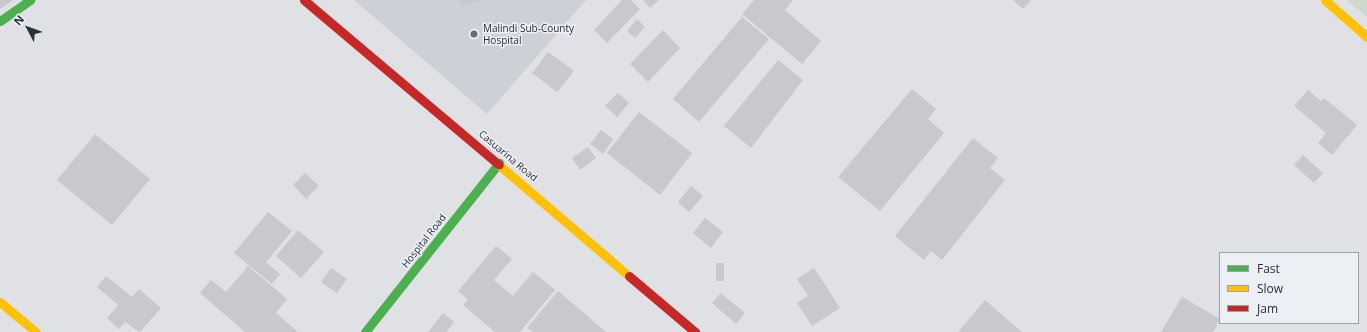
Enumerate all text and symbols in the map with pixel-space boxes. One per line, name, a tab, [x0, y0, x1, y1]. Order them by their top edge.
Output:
north arrow	[8, 8, 48, 48]
text: N	[10, 12, 27, 28]
place label: Malindi Sub-County Hospital	[483, 22, 574, 46]
marker: Malindi Sub-County Hospital	[468, 28, 480, 40]
street label: Casuarina Road	[476, 128, 540, 184]
street label: Hospital Road	[399, 212, 449, 270]
legend	[1219, 252, 1359, 324]
text: Fast	[1257, 260, 1280, 277]
text: Slow	[1257, 280, 1283, 297]
text: Jam	[1257, 300, 1278, 317]

